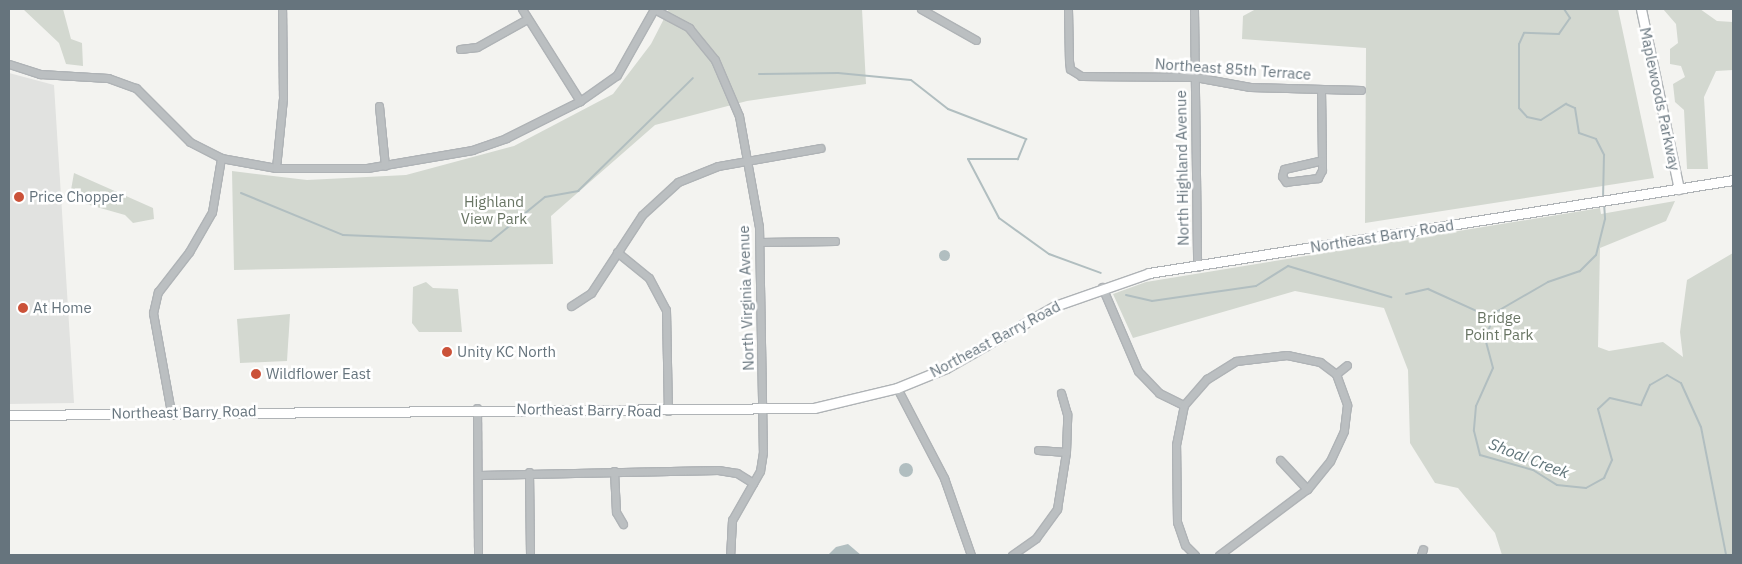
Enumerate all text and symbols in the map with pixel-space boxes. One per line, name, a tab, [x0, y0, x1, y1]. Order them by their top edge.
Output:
street label: Maplewoods Parkway	[1636, 26, 1684, 172]
street label: Northeast 85th Terrace	[1154, 55, 1312, 83]
street label: North Highland Avenue	[1172, 90, 1192, 246]
place label: Price Chopper	[29, 188, 124, 206]
marker: Price Chopper	[13, 191, 25, 203]
park label: Highland View Park	[461, 192, 527, 227]
street label: Northeast Barry Road	[1309, 216, 1455, 256]
street label: North Virginia Avenue	[734, 225, 758, 371]
street label: Northeast Barry Road	[927, 297, 1063, 381]
place label: At Home	[33, 299, 92, 317]
marker: At Home	[17, 302, 29, 314]
park label: Bridge Point Park	[1465, 308, 1533, 343]
place label: Unity KC North	[457, 343, 556, 361]
marker: Unity KC North	[441, 346, 453, 358]
place label: Wildflower East	[266, 365, 371, 383]
marker: Wildflower East	[250, 368, 262, 380]
street label: Northeast Barry Road	[516, 400, 662, 420]
street label: Northeast Barry Road	[111, 402, 257, 422]
water label: Shoal Creek	[1486, 434, 1572, 482]

